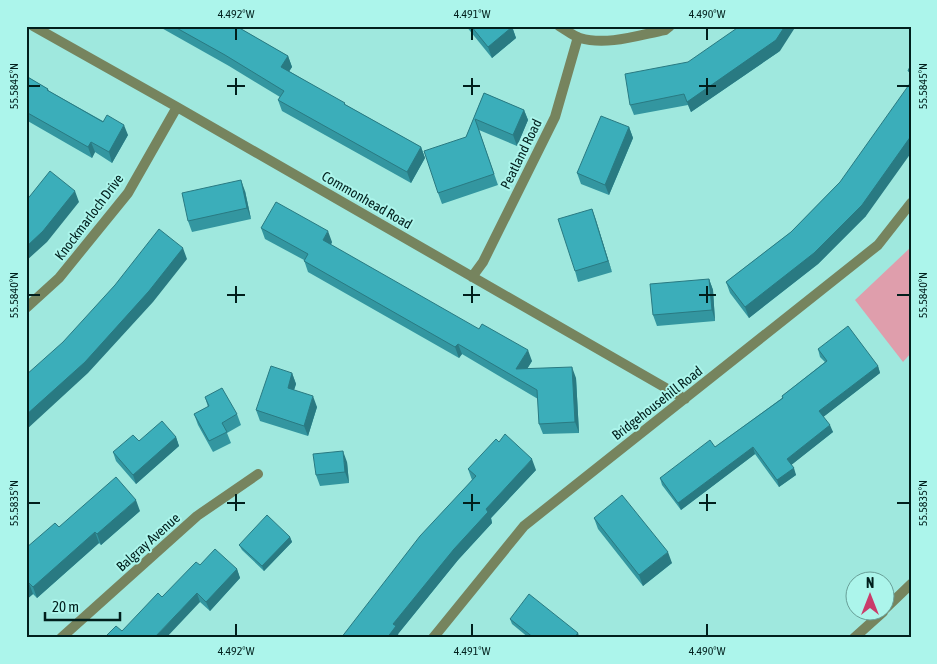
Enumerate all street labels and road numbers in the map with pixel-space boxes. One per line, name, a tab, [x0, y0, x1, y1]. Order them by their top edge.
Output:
street label: Peatland Road	[497, 116, 545, 192]
street label: Commonhead Road	[319, 168, 415, 232]
street label: Knockmarloch Drive	[51, 171, 127, 263]
street label: Bridgehousehill Road	[609, 363, 705, 443]
street label: Balgray Avenue	[113, 509, 183, 575]

